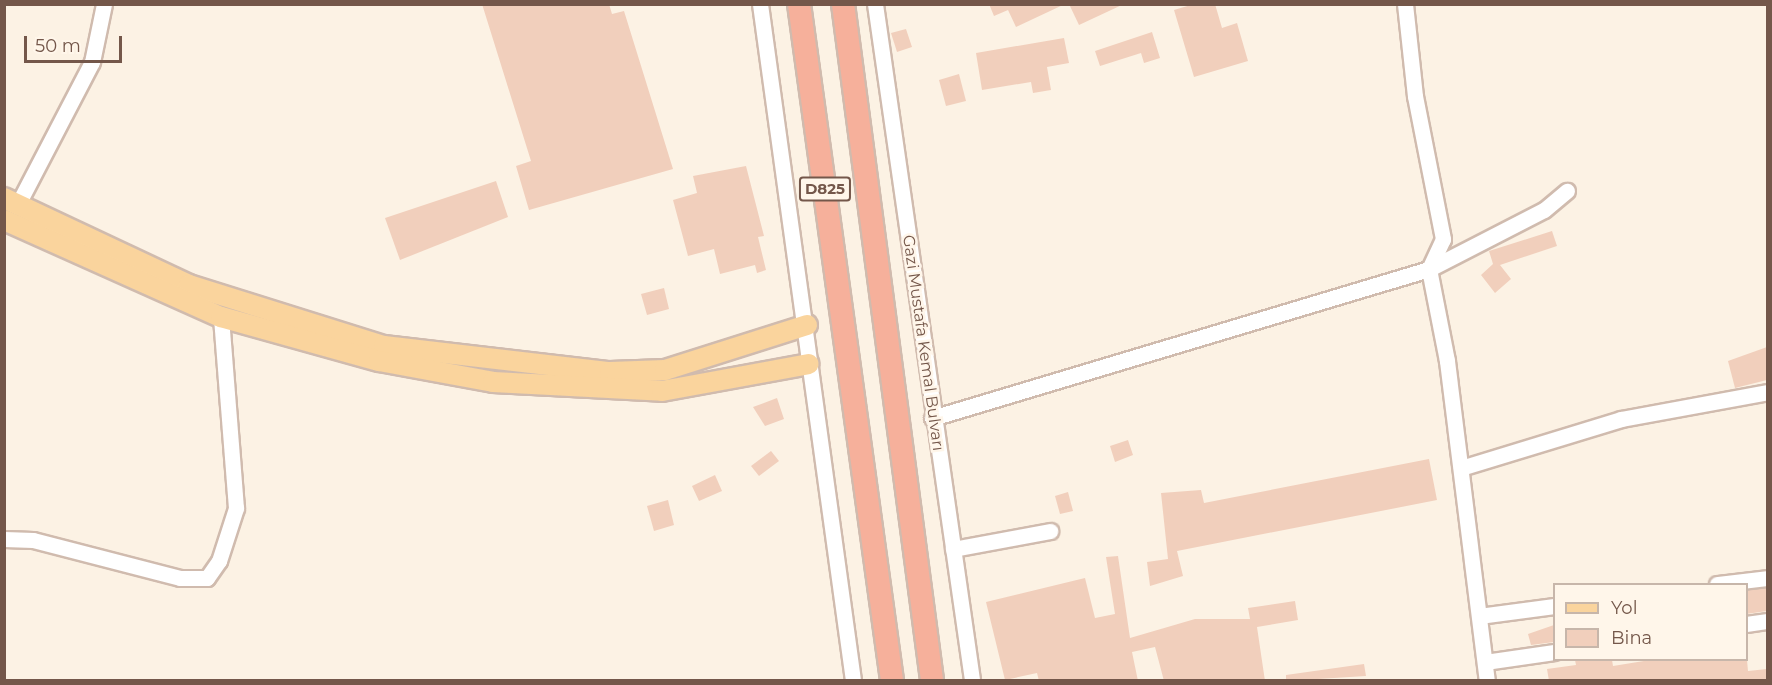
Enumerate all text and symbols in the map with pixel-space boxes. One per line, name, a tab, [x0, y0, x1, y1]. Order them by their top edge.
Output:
scale bar	[27, 24, 124, 62]
text: 50 m	[35, 35, 81, 57]
road number: D825	[798, 177, 852, 201]
street label: Gazi Mustafa Kemal Bulvarı	[898, 234, 948, 452]
legend	[1553, 583, 1748, 661]
text: Yol	[1611, 597, 1637, 619]
text: Bina	[1611, 627, 1652, 649]

